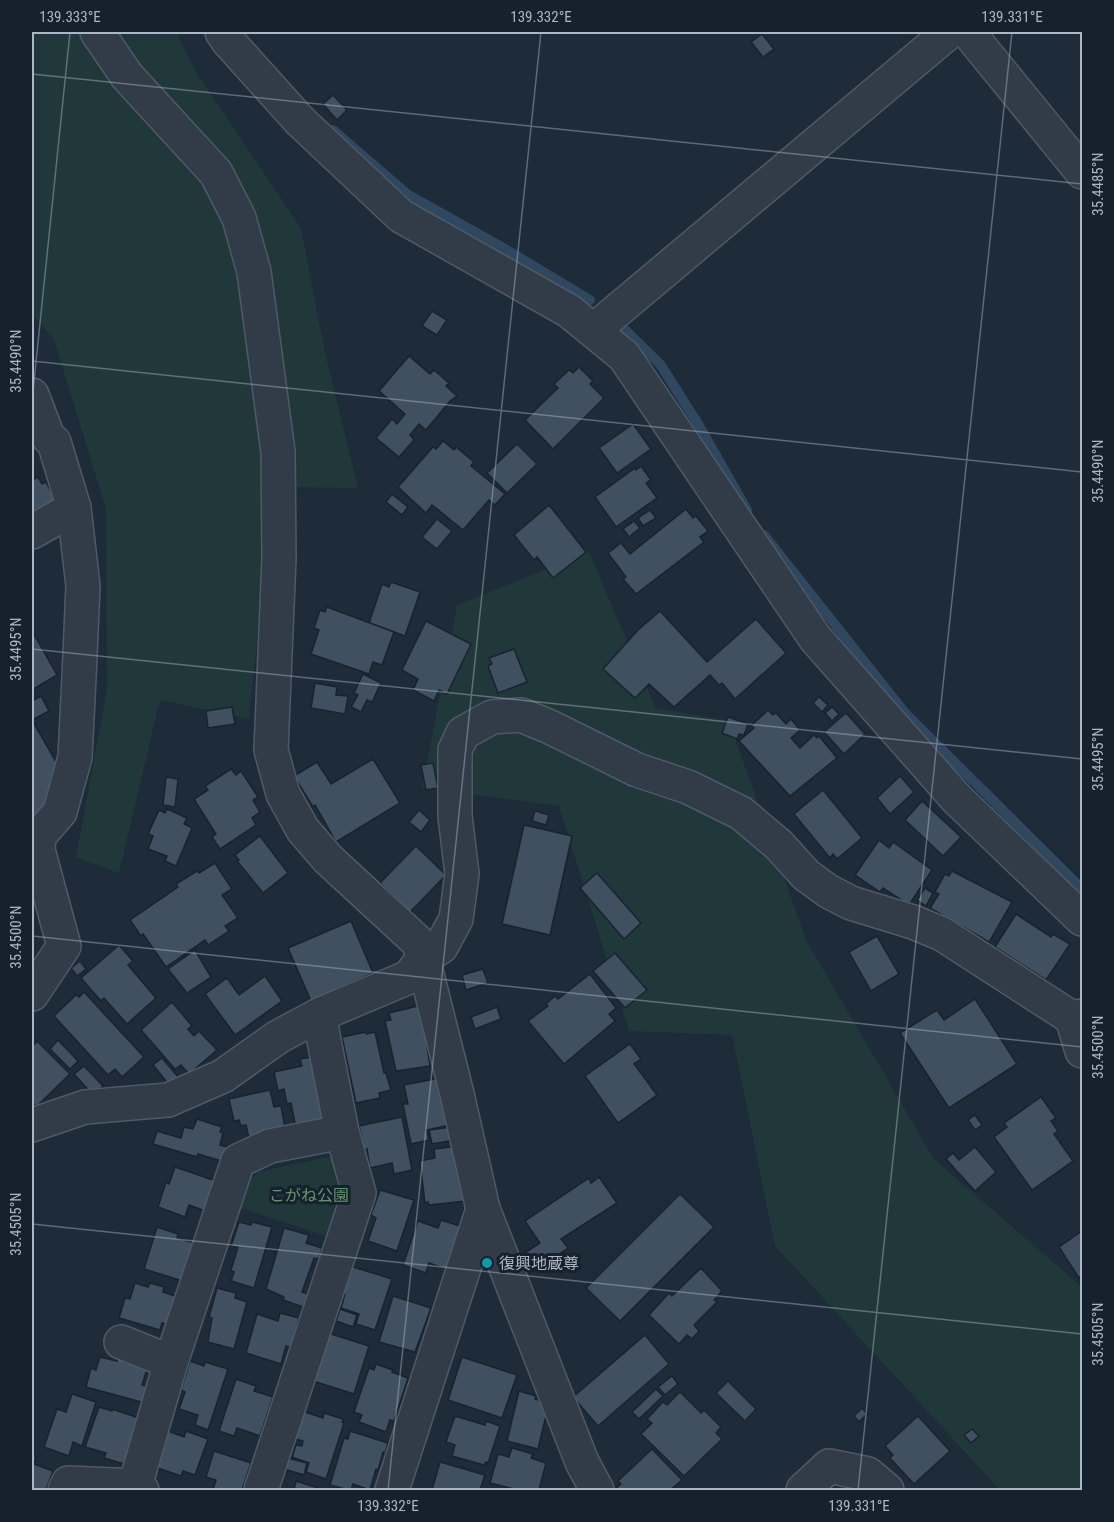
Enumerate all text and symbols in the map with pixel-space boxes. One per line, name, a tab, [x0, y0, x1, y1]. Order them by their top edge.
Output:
text: 139.333°E	[39, 8, 101, 26]
text: 139.332°E	[510, 8, 572, 26]
text: 139.331°E	[981, 8, 1043, 26]
text: 35.4485°N	[1089, 152, 1107, 216]
text: 35.4490°N	[7, 329, 25, 393]
text: 35.4490°N	[1089, 439, 1107, 503]
text: 35.4495°N	[7, 617, 25, 681]
text: 35.4495°N	[1089, 727, 1107, 791]
text: 35.4500°N	[7, 905, 25, 969]
text: 35.4500°N	[1089, 1015, 1107, 1079]
park label: こがね公園	[269, 1186, 349, 1205]
text: 35.4505°N	[7, 1192, 25, 1256]
place label: 復興地蔵尊	[499, 1254, 579, 1273]
marker: 復興地蔵尊	[480, 1256, 494, 1270]
text: 35.4505°N	[1089, 1302, 1107, 1366]
text: 139.332°E	[357, 1497, 419, 1515]
text: 139.331°E	[828, 1497, 890, 1515]

